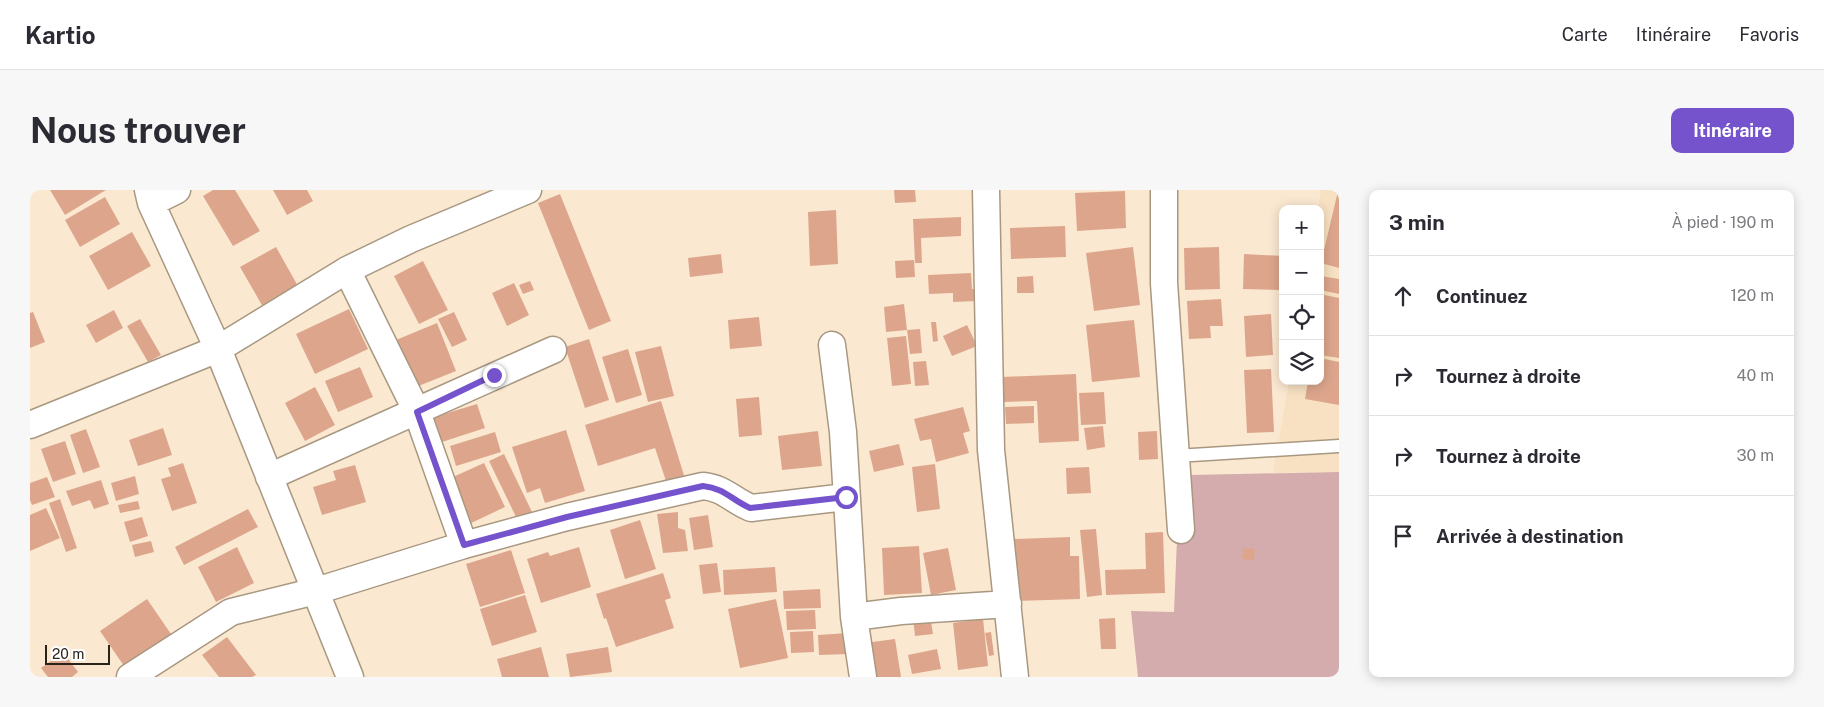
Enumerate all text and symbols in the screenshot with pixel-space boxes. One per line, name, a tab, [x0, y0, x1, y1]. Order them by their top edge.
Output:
text: Kartio	[25, 21, 96, 49]
text: Carte	[1562, 24, 1608, 45]
text: Itinéraire	[1636, 24, 1711, 45]
text: Favoris	[1739, 24, 1799, 45]
button: Itinéraire	[1671, 108, 1794, 153]
text: Nous trouver	[30, 110, 246, 151]
map controls	[1279, 205, 1324, 385]
button: +	[1279, 205, 1324, 250]
text: 3 min	[1389, 210, 1445, 235]
text: À pied · 190 m	[1671, 213, 1774, 232]
button: −	[1279, 250, 1324, 295]
icon: ahead	[1389, 282, 1417, 310]
text: Continuez	[1436, 285, 1527, 307]
text: 120 m	[1730, 286, 1774, 305]
button: locate	[1279, 295, 1324, 340]
button: layers	[1279, 340, 1324, 385]
icon: right	[1389, 362, 1417, 390]
route end	[483, 364, 506, 387]
text: Tournez à droite	[1436, 365, 1581, 387]
text: 40 m	[1736, 366, 1774, 385]
icon: right	[1389, 442, 1417, 470]
text: Tournez à droite	[1436, 445, 1581, 467]
text: 30 m	[1737, 446, 1774, 465]
route start	[835, 486, 858, 509]
icon: arrive	[1389, 522, 1417, 550]
text: Arrivée à destination	[1436, 525, 1624, 547]
scale bar	[45, 642, 110, 665]
text: 20 m	[52, 646, 84, 662]

